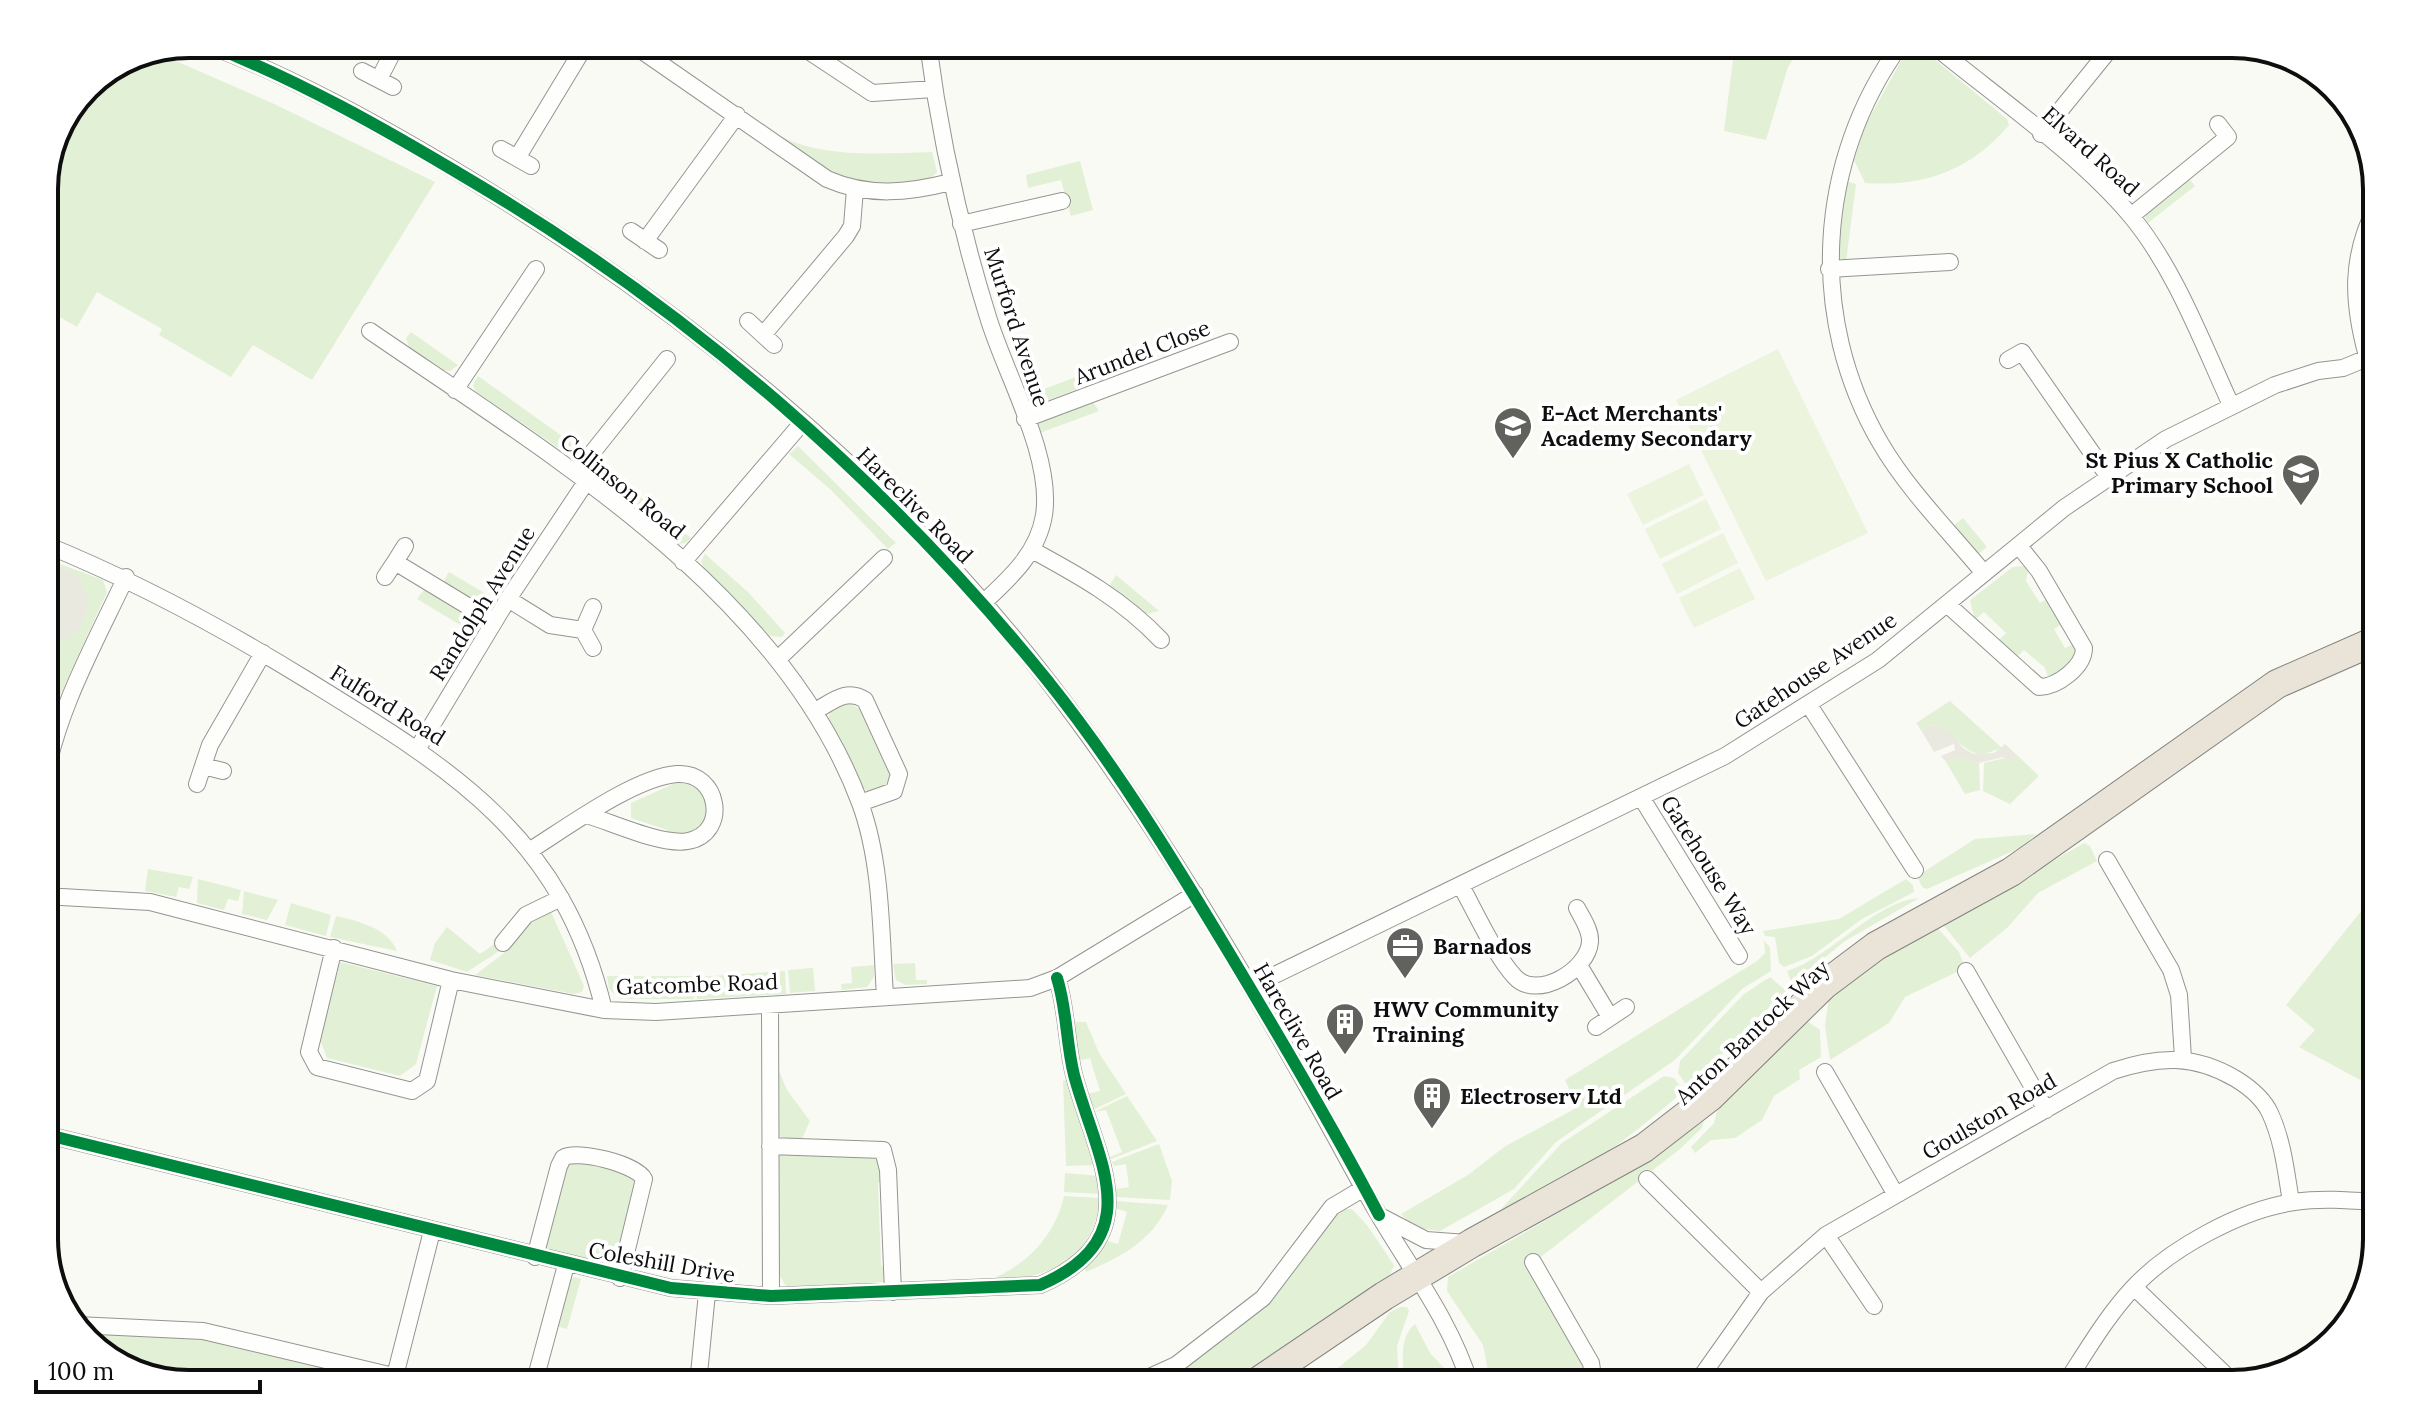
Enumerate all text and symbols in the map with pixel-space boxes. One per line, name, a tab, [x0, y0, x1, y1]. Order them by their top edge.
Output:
street label: Elvard Road	[2037, 100, 2145, 202]
street label: Murford Avenue	[978, 244, 1056, 410]
street label: Arundel Close	[1069, 313, 1214, 391]
place label: E-Act Merchants' Academy Secondary	[1541, 399, 1752, 452]
school or university icon: E-Act Merchants' Academy Secondary	[1492, 405, 1534, 460]
street label: Collinson Road	[555, 427, 691, 545]
street label: Hareclive Road	[851, 441, 979, 569]
place label: St Pius X Catholic Primary School	[2086, 446, 2274, 499]
school or university icon: St Pius X Catholic Primary School	[2280, 452, 2322, 507]
street label: Randolph Avenue	[423, 520, 541, 686]
street label: Gatehouse Avenue	[1728, 605, 1902, 735]
street label: Fulford Road	[325, 659, 451, 751]
street label: Gatehouse Way	[1655, 790, 1763, 940]
office icon: Barnados	[1384, 925, 1426, 980]
place label: Barnados	[1433, 932, 1531, 960]
street label: Anton Bantock Way	[1669, 953, 1835, 1111]
street label: Hareclive Road	[1248, 958, 1348, 1104]
street label: Gatcombe Road	[615, 967, 779, 1001]
place label: HWV Community Training	[1373, 995, 1559, 1048]
building icon: HWV Community Training	[1324, 1001, 1366, 1056]
street label: Goulston Road	[1917, 1066, 2061, 1166]
building icon: Electroserv Ltd	[1411, 1075, 1453, 1130]
place label: Electroserv Ltd	[1460, 1082, 1622, 1110]
street label: Coleshill Drive	[586, 1235, 738, 1289]
scale bar	[36, 1344, 260, 1394]
text: 100 m	[48, 1356, 114, 1387]

